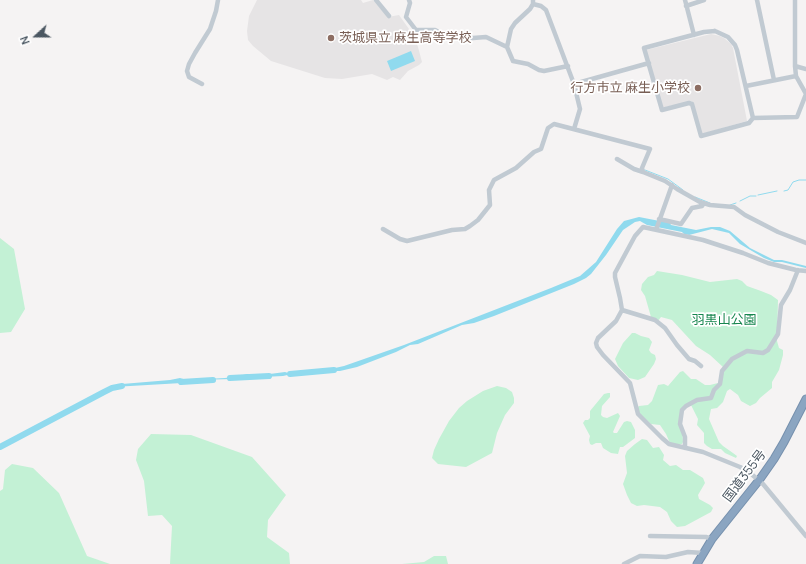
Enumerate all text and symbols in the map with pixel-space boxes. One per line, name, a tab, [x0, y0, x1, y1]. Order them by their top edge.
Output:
north arrow	[16, 16, 56, 56]
place label: 茨城県立 麻生高等学校	[339, 30, 472, 46]
marker: 茨城県立 麻生高等学校	[326, 33, 336, 43]
text: N	[16, 34, 33, 47]
place label: 行方市立 麻生小学校	[570, 80, 690, 96]
marker: 行方市立 麻生小学校	[693, 83, 703, 93]
park label: 羽黒山公園	[692, 312, 756, 328]
street label: 国道355号	[720, 447, 770, 505]

